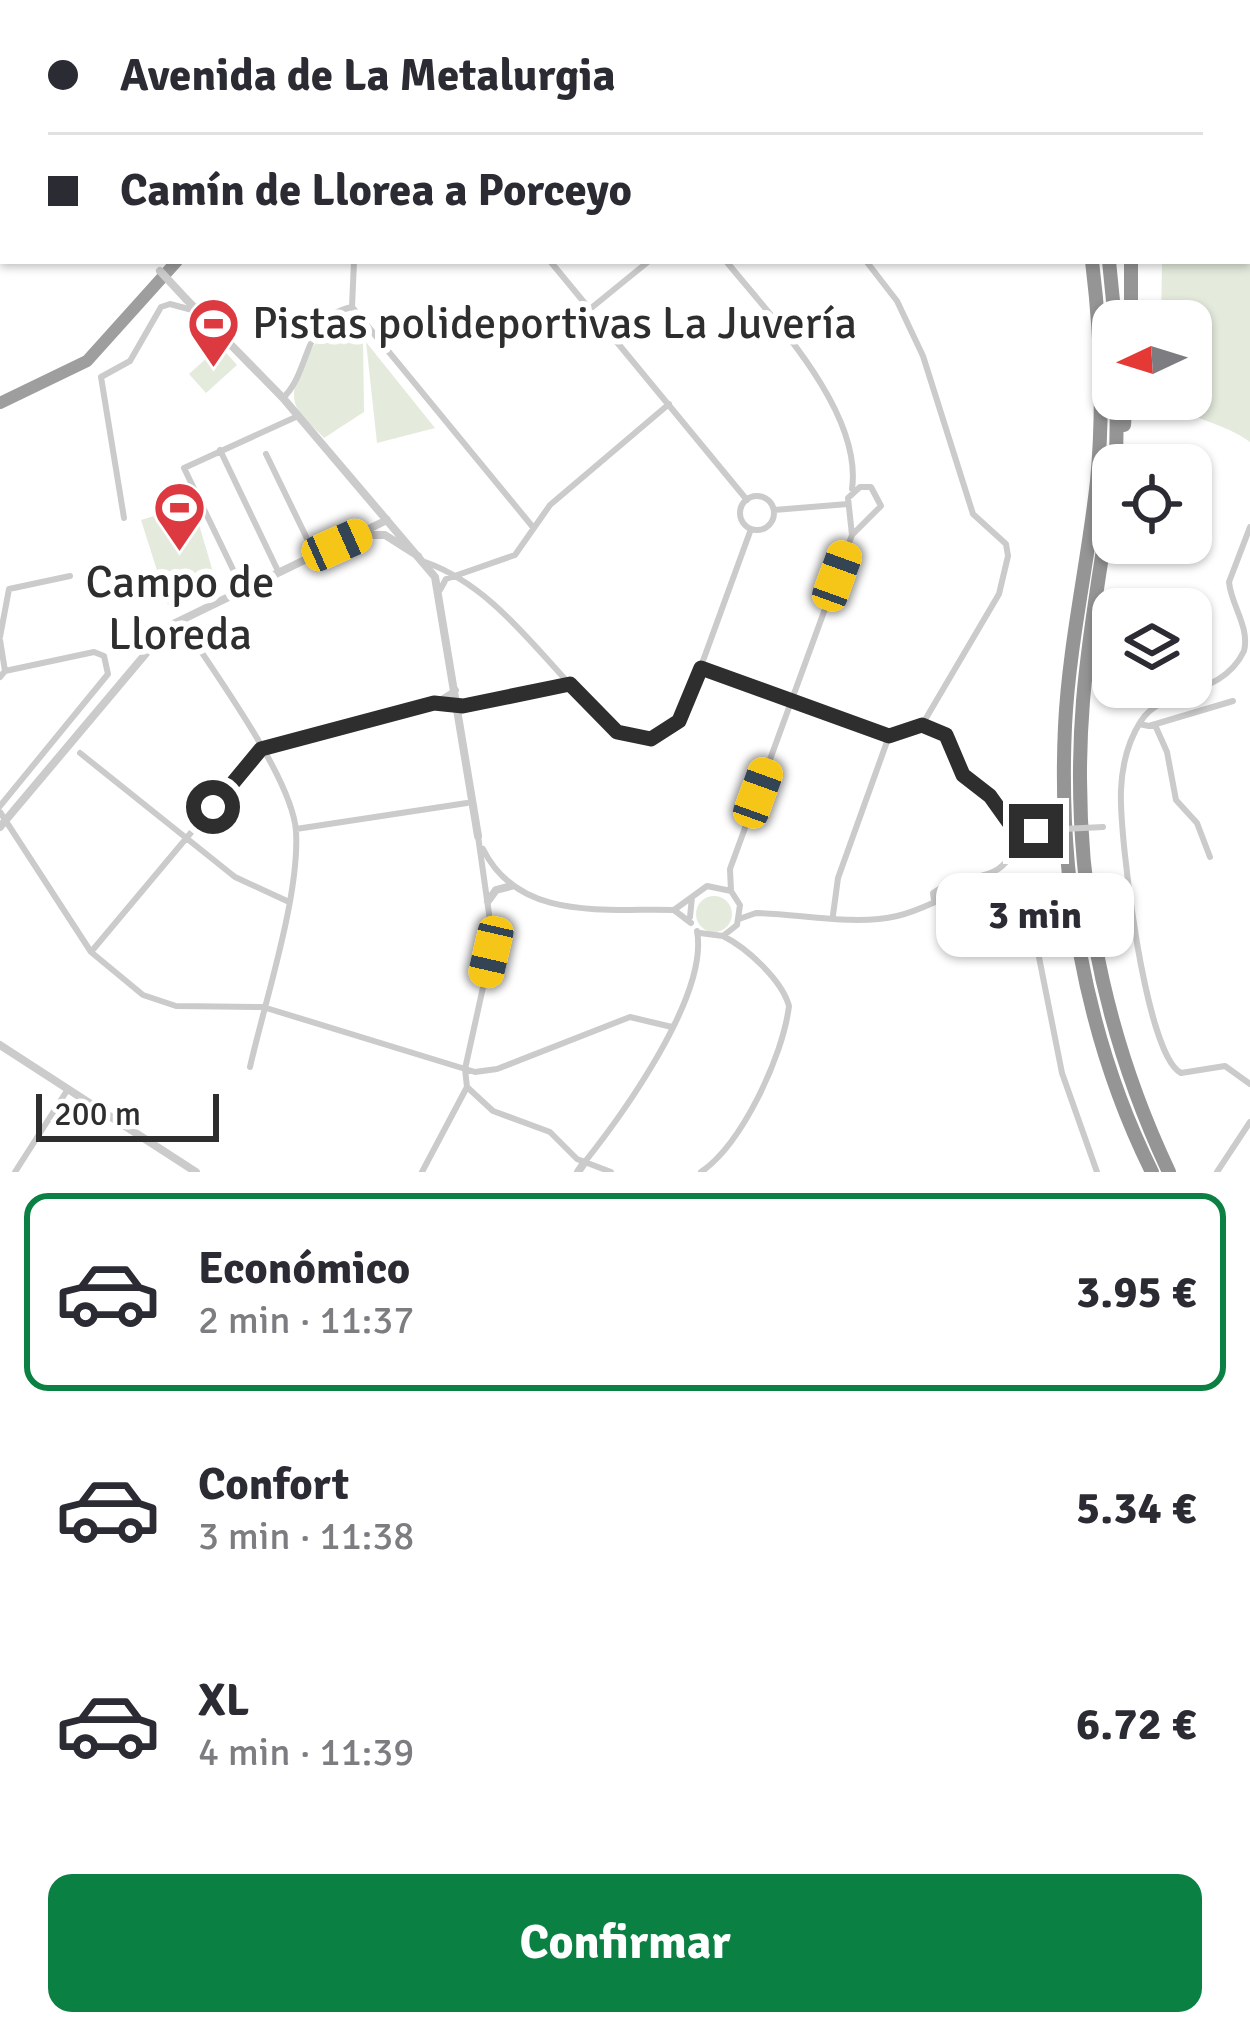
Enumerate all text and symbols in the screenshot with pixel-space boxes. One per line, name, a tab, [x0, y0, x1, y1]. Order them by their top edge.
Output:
text: Avenida de La Metalurgia	[120, 48, 616, 103]
text: Camín de Llorea a Porceyo	[120, 163, 632, 218]
sports icon: Pistas polideportivas La Juvería	[185, 295, 241, 369]
place label: Pistas polideportivas La Juvería	[252, 296, 857, 351]
north arrow	[1092, 300, 1212, 420]
map controls	[1092, 300, 1212, 708]
button: locate	[1092, 444, 1212, 564]
sports icon: Campo de Lloreda	[152, 480, 208, 554]
car	[297, 514, 377, 576]
car	[808, 536, 866, 616]
place label: Campo de Lloreda	[85, 555, 275, 662]
button: layers	[1092, 588, 1212, 708]
car	[729, 753, 787, 833]
route start	[186, 780, 240, 834]
route end	[1009, 804, 1063, 858]
callout: 3 min	[937, 873, 1135, 957]
text: 3 min	[988, 891, 1082, 939]
car	[465, 913, 517, 991]
scale bar	[36, 1088, 219, 1141]
text: 200 m	[54, 1094, 141, 1135]
icon: car	[54, 1238, 162, 1346]
text: Económico	[198, 1241, 410, 1296]
text: 3.95 €	[1076, 1265, 1196, 1320]
text: 2 min · 11:37	[198, 1296, 414, 1344]
icon: car	[54, 1454, 162, 1562]
text: Confort	[198, 1457, 349, 1512]
text: 5.34 €	[1076, 1481, 1196, 1536]
text: 3 min · 11:38	[198, 1512, 414, 1560]
icon: car	[54, 1670, 162, 1778]
text: XL	[198, 1673, 249, 1728]
text: 6.72 €	[1076, 1697, 1196, 1752]
text: 4 min · 11:39	[198, 1728, 414, 1776]
button: Confirmar	[48, 1874, 1202, 2012]

